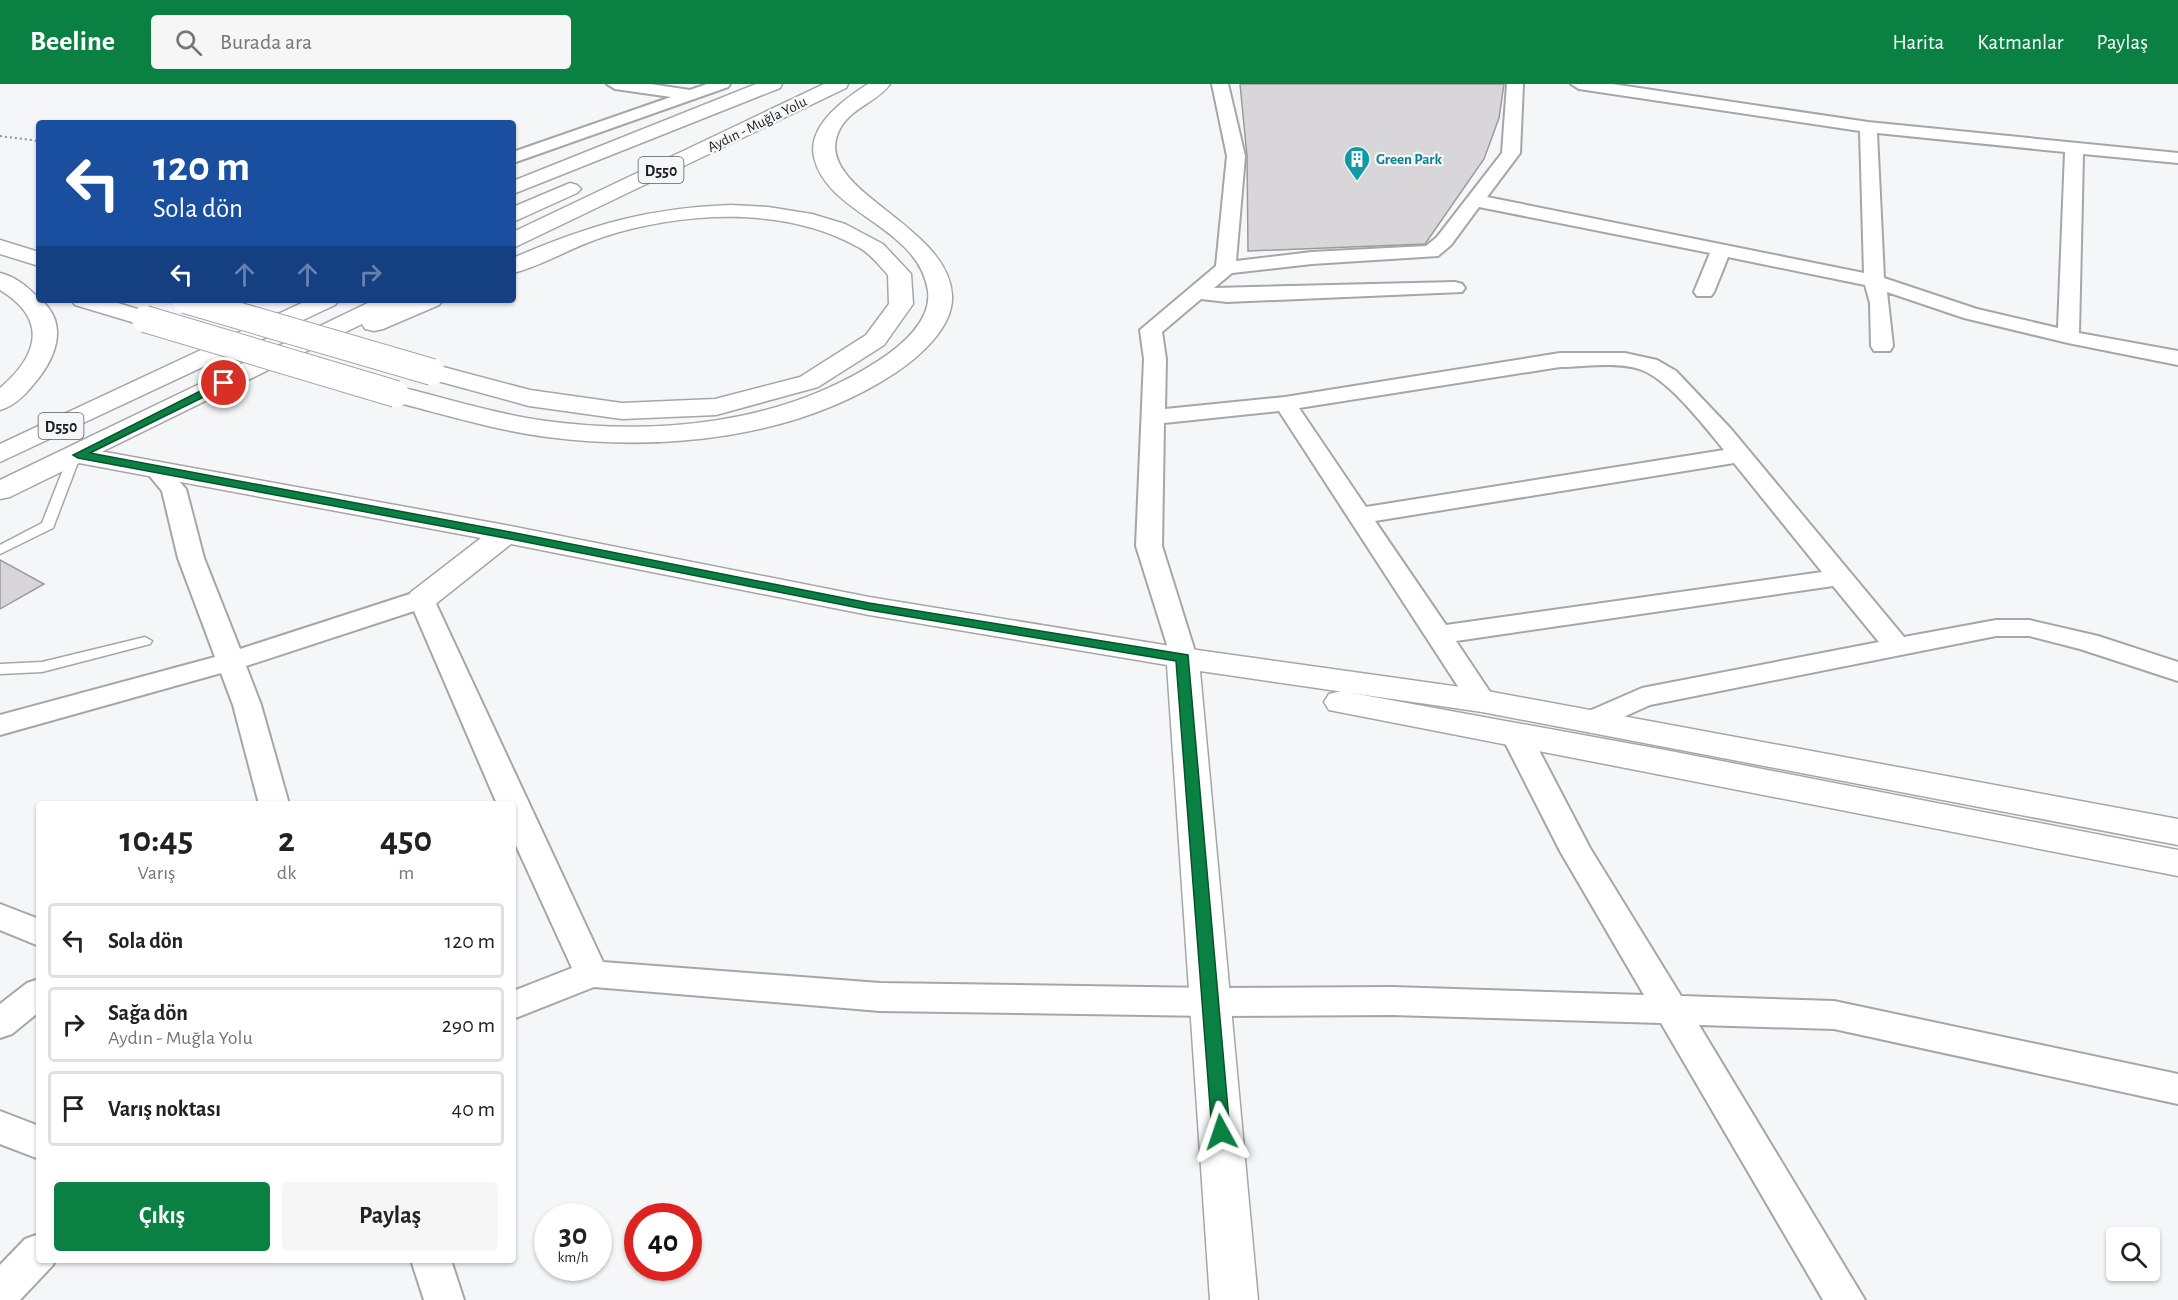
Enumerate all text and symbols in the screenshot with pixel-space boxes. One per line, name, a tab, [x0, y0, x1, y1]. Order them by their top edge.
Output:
search box	[151, 15, 571, 69]
icon: search	[172, 26, 205, 59]
text: Beeline	[30, 28, 115, 56]
text: Burada ara	[220, 31, 312, 53]
text: Harita	[1893, 32, 1944, 53]
text: Katmanlar	[1977, 32, 2064, 53]
text: Paylaş	[2097, 32, 2148, 53]
street label: Aydın - Muğla Yolu	[705, 94, 810, 155]
icon: left	[54, 144, 132, 222]
building icon: Green Park	[1342, 144, 1372, 182]
text: 120 m	[153, 146, 250, 188]
place label: Green Park	[1376, 152, 1442, 167]
road number: D550	[638, 157, 684, 183]
text: Sola dön	[153, 195, 243, 222]
icon: left	[165, 258, 198, 291]
icon: ahead	[228, 258, 261, 291]
icon: ahead	[291, 258, 324, 291]
icon: right	[354, 258, 387, 291]
pin	[198, 357, 249, 408]
icon: arrive	[207, 366, 240, 399]
road number: D550	[38, 413, 84, 439]
text: 10:45	[120, 822, 193, 858]
text: 2	[278, 822, 295, 858]
text: 450	[380, 822, 432, 858]
text: Varış	[137, 863, 175, 883]
text: dk	[277, 863, 296, 883]
text: m	[398, 863, 414, 883]
icon: left	[57, 924, 90, 957]
text: Sola dön	[108, 930, 183, 952]
text: 120 m	[445, 930, 495, 952]
text: Sağa dön	[108, 1002, 188, 1024]
icon: right	[57, 1008, 90, 1041]
text: 290 m	[442, 1014, 495, 1036]
text: Aydın - Muğla Yolu	[108, 1028, 253, 1048]
icon: arrive	[57, 1092, 90, 1125]
text: Varış noktası	[108, 1098, 221, 1120]
text: 40 m	[452, 1098, 495, 1120]
position arrow	[1189, 1100, 1253, 1164]
button: Çıkış	[54, 1182, 270, 1251]
button: Paylaş	[282, 1182, 498, 1251]
speed limit sign: 40	[624, 1203, 702, 1281]
text: 30	[559, 1220, 587, 1250]
map controls	[2106, 1227, 2160, 1281]
button: search	[2106, 1227, 2160, 1281]
text: km/h	[558, 1250, 588, 1265]

